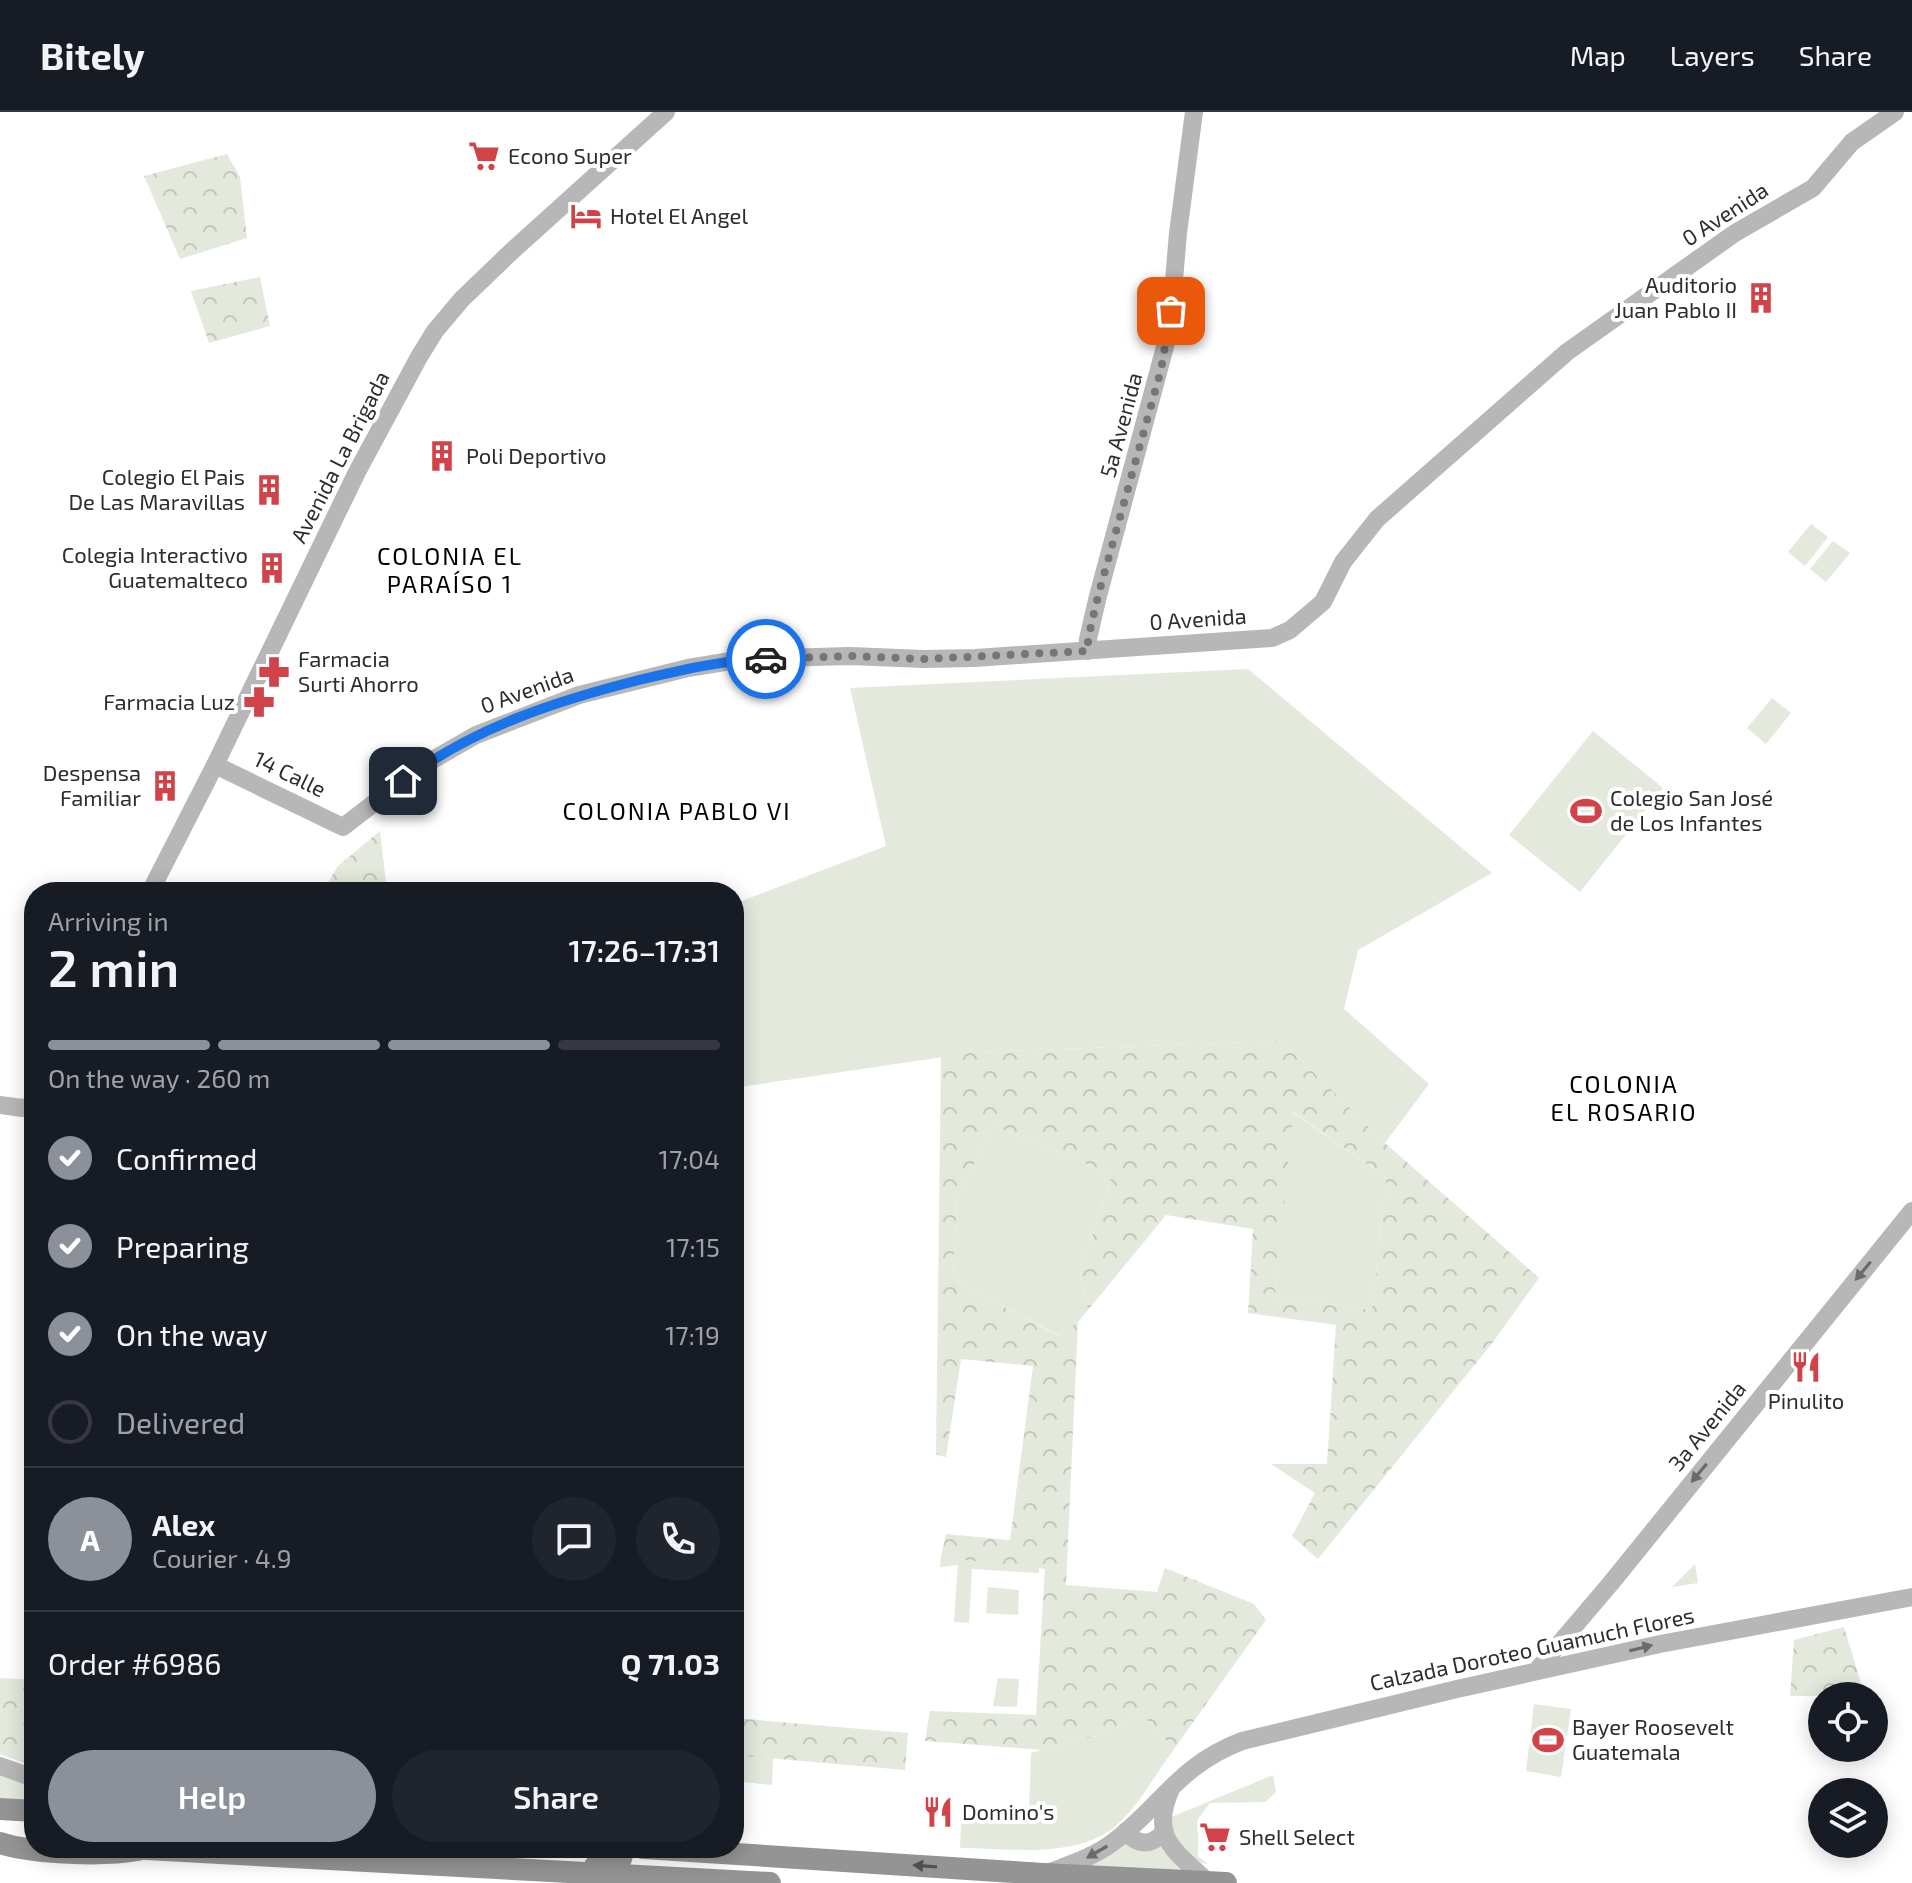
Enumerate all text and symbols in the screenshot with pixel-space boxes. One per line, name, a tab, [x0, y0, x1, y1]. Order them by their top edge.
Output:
text: Bitely	[40, 32, 145, 78]
text: Map	[1570, 38, 1626, 72]
text: Layers	[1670, 38, 1755, 72]
text: Share	[1799, 38, 1872, 72]
supermarket icon: Econo Super	[467, 139, 501, 173]
place label: Econo Super	[508, 142, 632, 168]
street label: 0 Avenida	[1677, 176, 1772, 251]
hotel icon: Hotel El Angel	[569, 199, 603, 233]
place label: Hotel El Angel	[610, 202, 748, 228]
place label: Auditorio Juan Pablo II	[1614, 271, 1737, 322]
pin	[1137, 277, 1205, 345]
building icon: Auditorio Juan Pablo II	[1744, 281, 1778, 315]
icon: bag	[1149, 289, 1193, 333]
street label: Avenida La Brigada	[284, 366, 394, 547]
street label: 5a Avenida	[1094, 369, 1147, 480]
building icon: Poli Deportivo	[425, 439, 459, 473]
place label: Poli Deportivo	[466, 442, 607, 468]
place label: Colegio El Pais De Las Maravillas	[68, 463, 245, 514]
building icon: Colegio El Pais De Las Maravillas	[252, 473, 286, 507]
place label: Colegia Interactivo Guatemalteco	[62, 541, 248, 592]
district label: COLONIA EL PARAÍSO 1	[377, 541, 523, 598]
building icon: Colegia Interactivo Guatemalteco	[255, 551, 289, 585]
street label: 0 Avenida	[1149, 602, 1247, 634]
courier	[726, 619, 806, 699]
icon: car	[744, 637, 788, 681]
place label: Farmacia Surti Ahorro	[298, 645, 419, 696]
pharmacy icon: Farmacia Surti Ahorro	[257, 655, 291, 689]
street label: 0 Avenida	[477, 660, 577, 718]
pharmacy icon: Farmacia Luz	[242, 685, 276, 719]
place label: Farmacia Luz	[103, 688, 235, 714]
street label: 14 Calle	[250, 745, 331, 802]
pin	[369, 747, 437, 815]
place label: Despensa Familiar	[43, 759, 141, 810]
icon: home	[381, 759, 425, 803]
building icon: Despensa Familiar	[148, 769, 182, 803]
place label: Colegio San José de Los Infantes	[1610, 784, 1773, 835]
sports icon: Colegio San José de Los Infantes	[1569, 794, 1603, 828]
district label: COLONIA PABLO VI	[562, 796, 792, 825]
text: Arriving in	[48, 905, 169, 936]
text: 17:26–17:31	[568, 932, 720, 968]
text: 2 min	[48, 935, 179, 997]
text: On the way · 260 m	[48, 1062, 270, 1093]
district label: COLONIA EL ROSARIO	[1551, 1069, 1697, 1126]
icon: check	[48, 1136, 92, 1180]
text: Confirmed	[116, 1140, 257, 1176]
text: 17:04	[659, 1143, 720, 1174]
icon: check	[48, 1224, 92, 1268]
text: Preparing	[116, 1228, 249, 1264]
text: 17:15	[666, 1231, 720, 1262]
one-way arrow	[1855, 1261, 1872, 1281]
icon: check	[48, 1312, 92, 1356]
text: On the way	[116, 1316, 268, 1352]
text: 17:19	[665, 1319, 720, 1350]
restaurant icon: Pinulito	[1789, 1350, 1823, 1384]
street label: 3a Avenida	[1662, 1375, 1750, 1476]
place label: Pinulito	[1768, 1387, 1844, 1413]
text: Delivered	[116, 1404, 245, 1440]
one-way arrow	[1691, 1463, 1708, 1483]
button: chat	[532, 1497, 616, 1581]
button: phone	[636, 1497, 720, 1581]
text: Alex	[152, 1506, 215, 1542]
text: A	[80, 1521, 100, 1557]
text: Courier · 4.9	[152, 1542, 292, 1573]
street label: Calzada Doroteo Guamuch Flores	[1367, 1601, 1696, 1695]
one-way arrow	[1629, 1642, 1654, 1654]
text: Order #6986	[48, 1645, 221, 1681]
text: Q 71.03	[621, 1645, 720, 1681]
map controls	[1808, 1682, 1888, 1858]
button: locate	[1808, 1682, 1888, 1762]
place label: Bayer Roosevelt Guatemala	[1572, 1713, 1734, 1764]
sports icon: Bayer Roosevelt Guatemala	[1531, 1723, 1565, 1757]
button: Help	[48, 1750, 376, 1842]
button: Share	[392, 1750, 720, 1842]
button: layers	[1808, 1778, 1888, 1858]
restaurant icon: Domino's	[921, 1795, 955, 1829]
place label: Domino's	[962, 1798, 1055, 1824]
supermarket icon: Shell Select	[1198, 1820, 1232, 1854]
place label: Shell Select	[1239, 1823, 1355, 1849]
one-way arrow	[1086, 1845, 1108, 1859]
one-way arrow	[912, 1860, 937, 1873]

